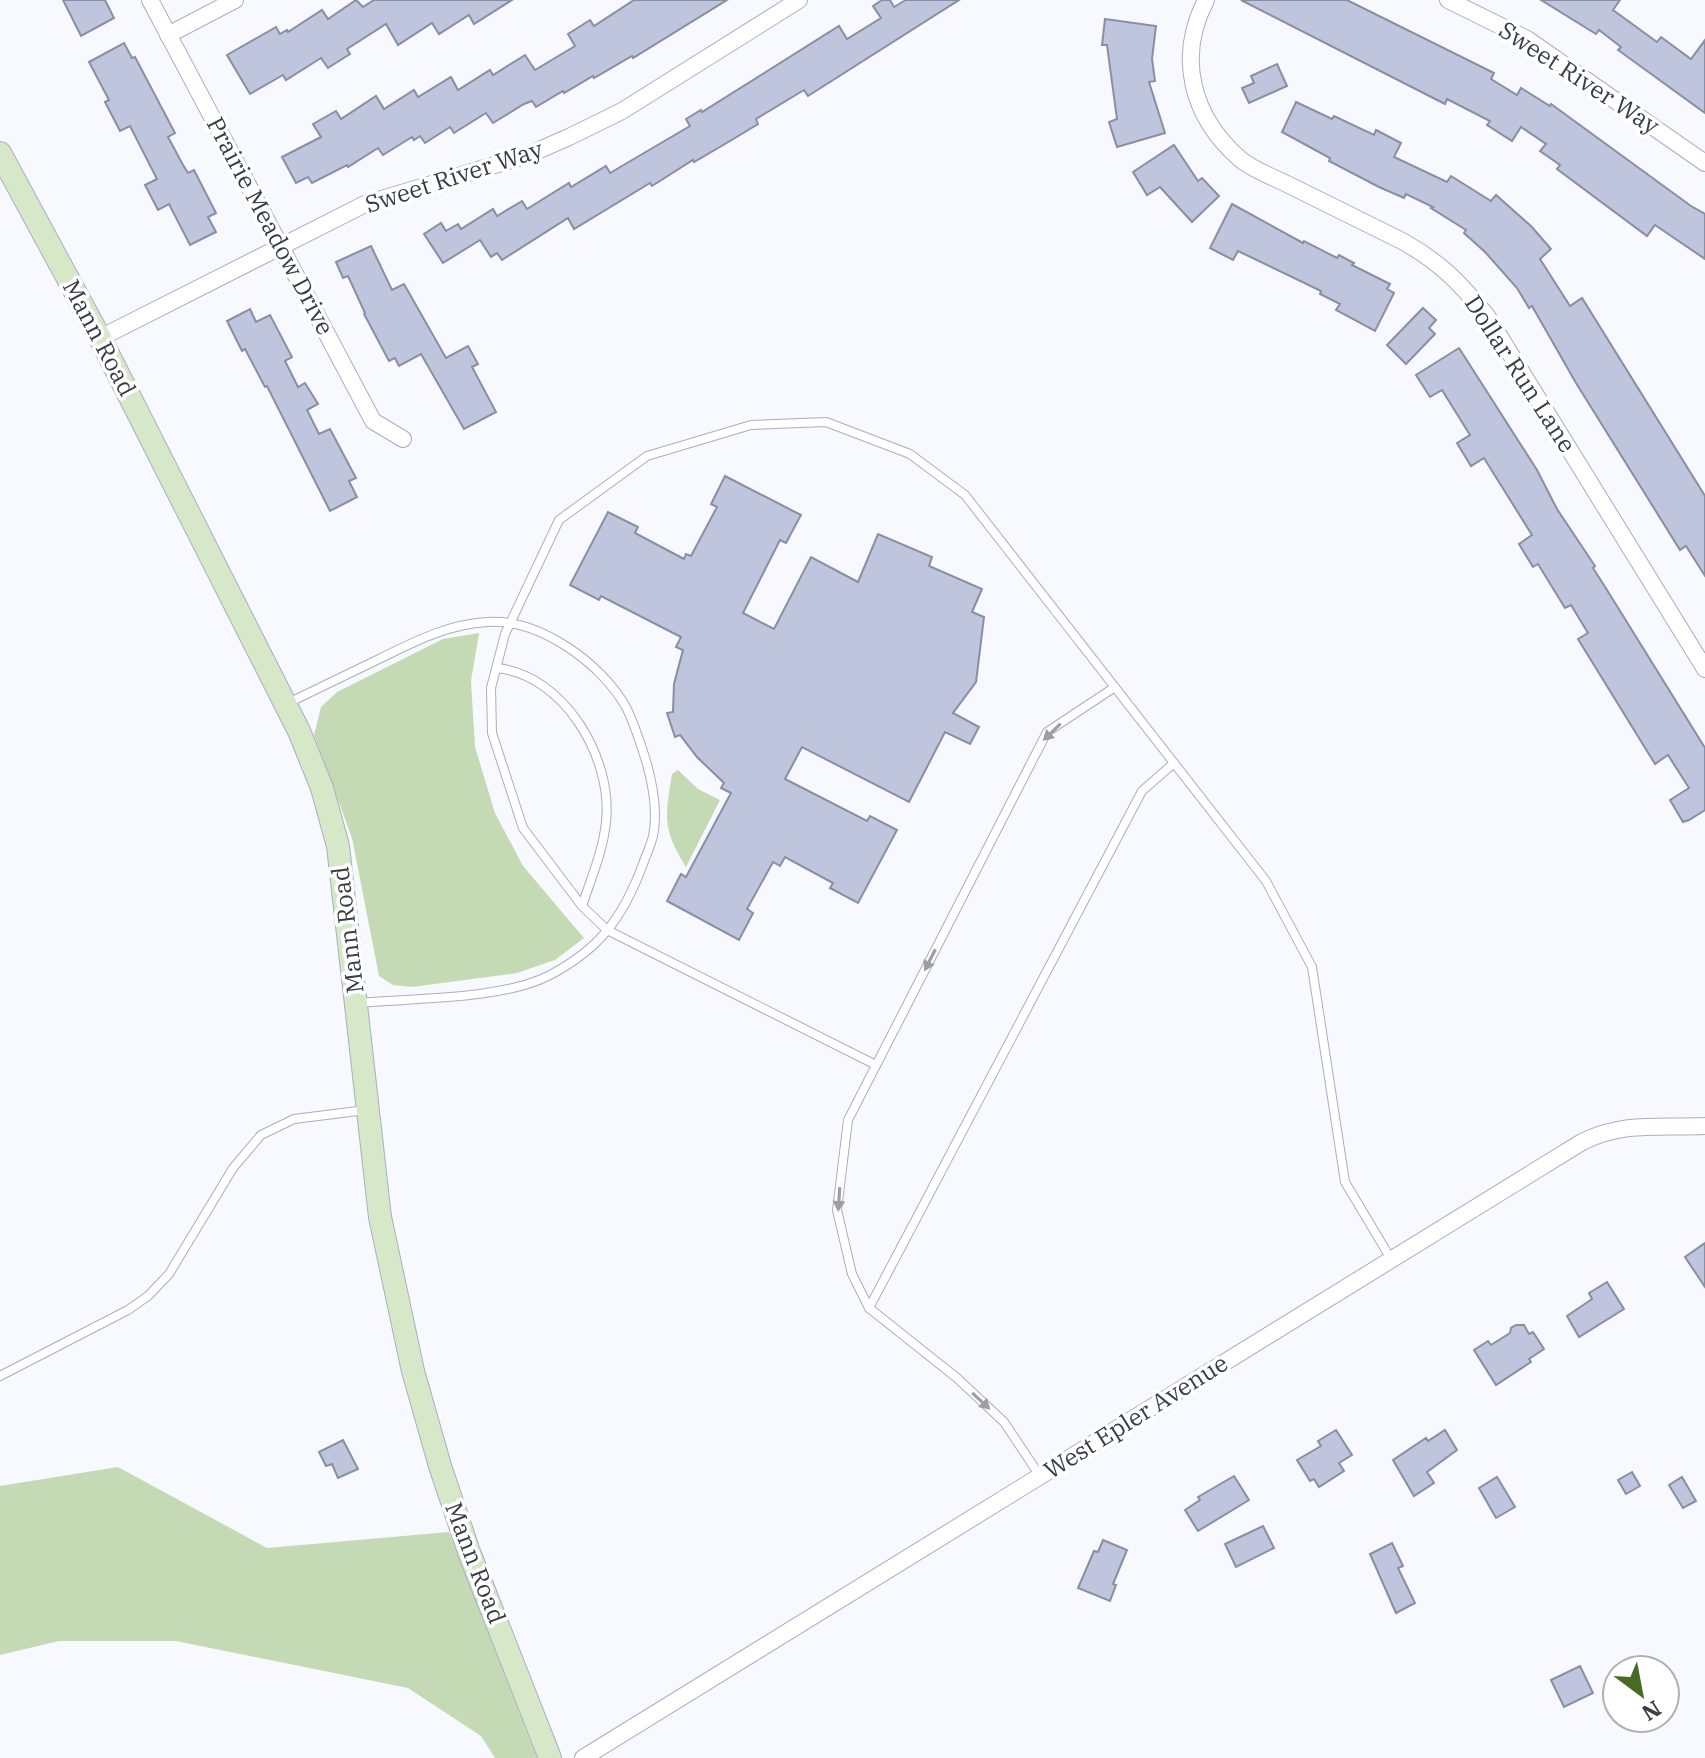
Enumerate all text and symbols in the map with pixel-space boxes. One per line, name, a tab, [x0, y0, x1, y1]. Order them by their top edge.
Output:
street label: Sweet River Way	[1493, 13, 1666, 141]
street label: Prairie Meadow Drive	[200, 111, 342, 340]
street label: Sweet River Way	[361, 132, 547, 220]
street label: Mann Road	[56, 274, 144, 401]
street label: Dollar Run Lane	[1458, 289, 1584, 458]
one-way arrow	[1043, 722, 1062, 740]
street label: Mann Road	[323, 865, 371, 995]
one-way arrow	[923, 948, 936, 971]
one-way arrow	[832, 1187, 845, 1212]
street label: West Epler Avenue	[1037, 1347, 1234, 1486]
one-way arrow	[971, 1391, 990, 1409]
street label: Mann Road	[438, 1497, 514, 1628]
north arrow	[1601, 1654, 1681, 1734]
text: N	[1637, 1694, 1667, 1728]

